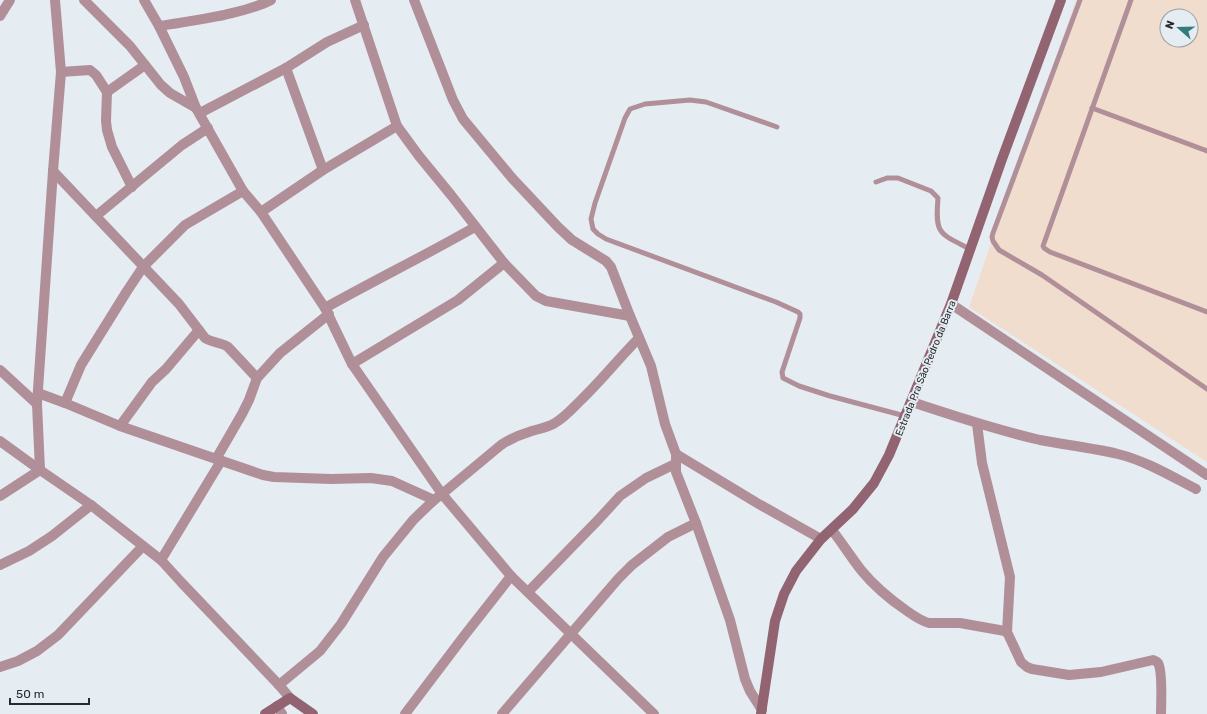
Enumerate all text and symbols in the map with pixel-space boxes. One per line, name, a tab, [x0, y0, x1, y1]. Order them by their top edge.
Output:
north arrow	[1159, 8, 1199, 48]
text: N	[1163, 19, 1178, 31]
street label: Estrada Pra São Pedro da Barra	[893, 299, 959, 438]
scale bar	[10, 680, 89, 706]
text: 50 m	[16, 687, 44, 701]

